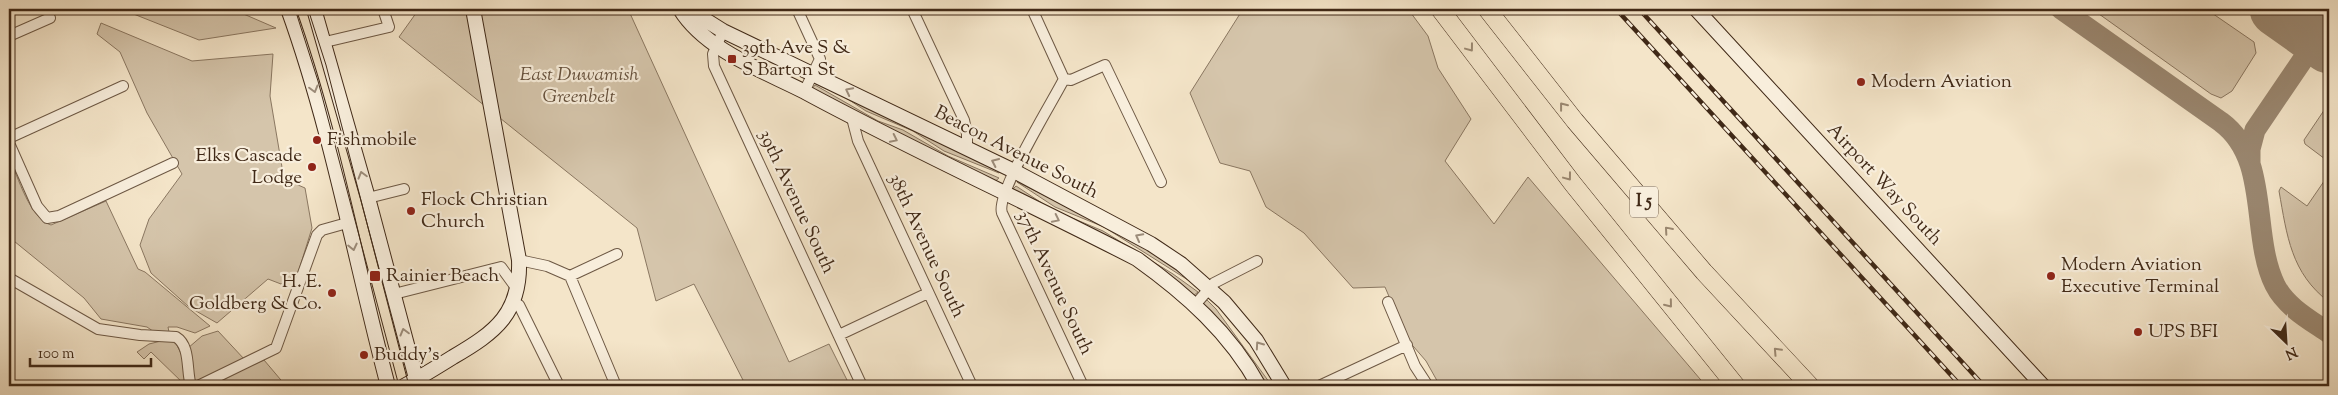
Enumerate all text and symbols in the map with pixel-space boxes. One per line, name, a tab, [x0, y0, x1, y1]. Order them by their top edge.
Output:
place label: 39th Ave S & S Barton St	[742, 35, 850, 84]
one-way arrow	[1464, 42, 1472, 51]
marker: 39th Ave S & S Barton St	[726, 53, 738, 65]
park label: East Duwamish Greenbelt	[519, 62, 639, 111]
place label: Modern Aviation	[1871, 69, 2012, 96]
marker: Modern Aviation	[1855, 76, 1867, 88]
one-way arrow	[308, 85, 319, 94]
one-way arrow	[845, 87, 854, 97]
street label: Beacon Avenue South	[929, 100, 1103, 206]
one-way arrow	[1561, 103, 1569, 112]
street label: Airport Way South	[1820, 118, 1948, 252]
street label: 39th Avenue South	[751, 126, 841, 278]
place label: Fishmobile	[327, 127, 417, 154]
one-way arrow	[889, 133, 898, 143]
marker: Fishmobile	[311, 134, 323, 146]
place label: Elks Cascade Lodge	[195, 143, 302, 192]
one-way arrow	[991, 158, 1000, 168]
marker: Elks Cascade Lodge	[306, 161, 318, 173]
street label: 38th Avenue South	[881, 169, 971, 323]
one-way arrow	[357, 171, 368, 179]
one-way arrow	[1562, 171, 1570, 180]
road number: I 5	[1630, 186, 1658, 218]
place label: Flock Christian Church	[421, 187, 548, 236]
marker: Flock Christian Church	[405, 205, 417, 217]
street label: 37th Avenue South	[1009, 206, 1099, 360]
one-way arrow	[1050, 213, 1059, 223]
one-way arrow	[1666, 227, 1674, 236]
one-way arrow	[1135, 234, 1144, 244]
one-way arrow	[347, 243, 358, 251]
place label: Modern Aviation Executive Terminal	[2061, 252, 2219, 301]
place label: Rainier Beach	[386, 263, 499, 290]
place label: H. E. Goldberg & Co.	[189, 269, 322, 318]
marker: Rainier Beach	[368, 269, 382, 283]
marker: Modern Aviation Executive Terminal	[2045, 270, 2057, 282]
marker: H. E. Goldberg & Co.	[326, 287, 338, 299]
one-way arrow	[1664, 298, 1672, 307]
north arrow	[2260, 318, 2310, 368]
place label: UPS BFI	[2148, 319, 2218, 346]
marker: UPS BFI	[2132, 326, 2144, 338]
one-way arrow	[399, 328, 410, 336]
scale bar	[30, 335, 151, 367]
one-way arrow	[1256, 341, 1265, 351]
text: N	[2281, 341, 2300, 363]
place label: Buddy's	[374, 342, 439, 369]
text: 100 m	[38, 344, 75, 365]
one-way arrow	[1774, 347, 1783, 356]
marker: Buddy's	[358, 349, 370, 361]

